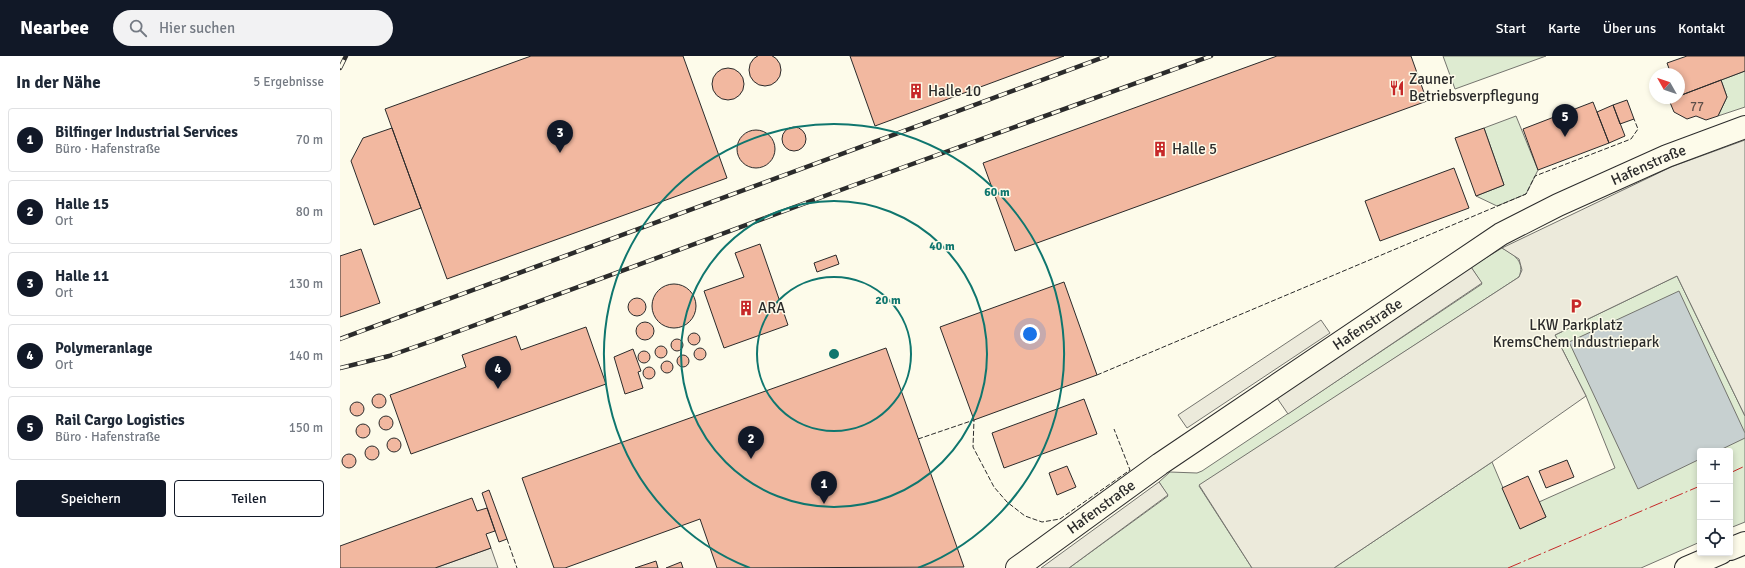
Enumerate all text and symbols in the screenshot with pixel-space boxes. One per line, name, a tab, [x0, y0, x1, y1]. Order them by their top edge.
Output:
search box	[113, 10, 393, 46]
text: Nearbee	[20, 16, 89, 40]
icon: search	[127, 17, 149, 39]
text: Hier suchen	[159, 19, 235, 37]
text: Start	[1496, 20, 1526, 37]
text: Karte	[1548, 20, 1581, 37]
text: Über uns	[1603, 20, 1656, 37]
text: Kontakt	[1678, 20, 1725, 37]
north arrow	[1649, 68, 1685, 104]
place label: Zauner Betriebsverpflegung	[1409, 70, 1539, 105]
text: In der Nähe	[16, 72, 101, 93]
text: 5 Ergebnisse	[253, 74, 324, 90]
restaurant icon: Zauner Betriebsverpflegung	[1388, 79, 1406, 97]
building icon: Halle 10	[907, 82, 925, 100]
place label: Halle 10	[928, 82, 981, 100]
house number: 77	[1690, 99, 1704, 115]
pin: 5	[1552, 104, 1578, 137]
pin: 3	[547, 120, 573, 153]
text: Bilfinger Industrial Services	[55, 123, 238, 141]
text: 1	[26, 132, 34, 148]
text: 70 m	[296, 132, 323, 148]
building icon: Halle 5	[1151, 140, 1169, 158]
place label: Halle 5	[1172, 140, 1217, 158]
text: Büro · Hafenstraße	[55, 141, 160, 157]
street label: Hafenstraße	[1608, 141, 1688, 189]
text: 60 m	[984, 185, 1010, 200]
text: Halle 15	[55, 195, 109, 213]
text: 2	[26, 204, 34, 220]
text: 80 m	[296, 204, 323, 220]
text: Ort	[55, 213, 73, 229]
text: 40 m	[929, 239, 955, 254]
text: Halle 11	[55, 267, 109, 285]
text: 3	[26, 276, 34, 292]
text: 130 m	[289, 276, 323, 292]
text: Ort	[55, 285, 73, 301]
text: 20 m	[875, 293, 901, 308]
street label: Hafenstraße	[1329, 294, 1406, 354]
parking icon: LKW Parkplatz KremsChem Industriepark	[1567, 297, 1585, 315]
building icon: ARA	[737, 299, 755, 317]
place label: ARA	[758, 299, 785, 317]
place label: LKW Parkplatz KremsChem Industriepark	[1493, 316, 1660, 351]
your location	[1020, 324, 1040, 344]
text: Polymeranlage	[55, 339, 152, 357]
centre of rings	[827, 347, 841, 361]
text: 4	[26, 348, 34, 364]
text: 140 m	[289, 348, 323, 364]
pin: 4	[485, 356, 511, 389]
text: Ort	[55, 357, 73, 373]
text: Rail Cargo Logistics	[55, 411, 185, 429]
text: 5	[26, 420, 34, 436]
text: 150 m	[289, 420, 323, 436]
pin: 2	[738, 426, 764, 459]
text: Büro · Hafenstraße	[55, 429, 160, 445]
map controls	[1697, 448, 1733, 556]
button: +	[1697, 448, 1733, 484]
pin: 1	[811, 471, 837, 504]
street label: Hafenstraße	[1063, 476, 1139, 538]
button: Speichern	[16, 480, 166, 517]
button: Teilen	[174, 480, 324, 517]
button: −	[1697, 484, 1733, 520]
button: locate	[1697, 520, 1733, 556]

